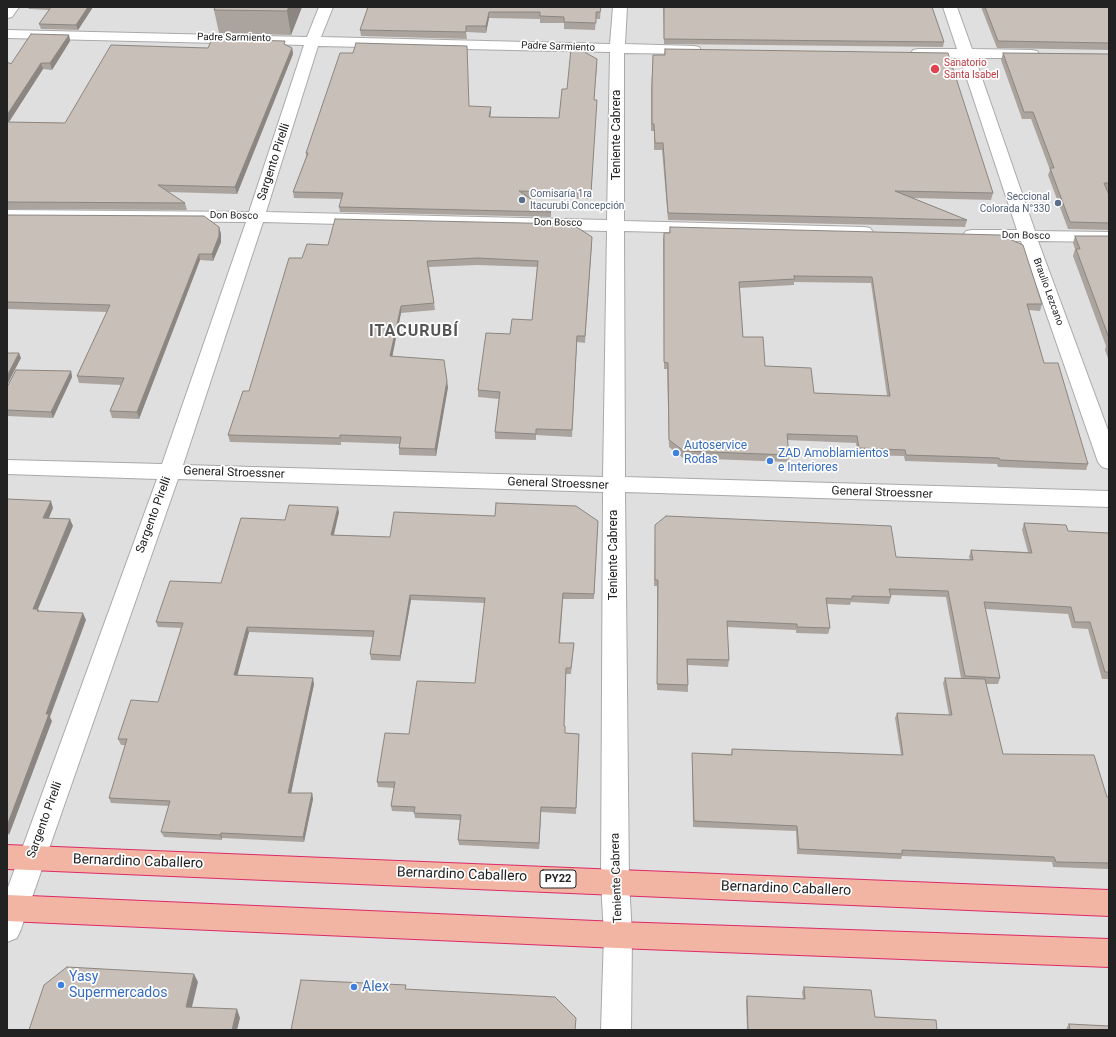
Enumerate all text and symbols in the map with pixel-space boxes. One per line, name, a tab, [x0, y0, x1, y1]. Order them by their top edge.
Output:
street label: Padre Sarmiento	[197, 31, 271, 45]
street label: Padre Sarmiento	[521, 40, 595, 54]
place label: Sanatorio Santa Isabel	[944, 57, 999, 80]
marker: Sanatorio Santa Isabel	[929, 63, 941, 75]
street label: Teniente Cabrera	[610, 90, 624, 180]
street label: Sargento Pirelli	[255, 121, 293, 203]
place label: Comisaría 1ra Itacurubi Concepción	[530, 188, 624, 212]
place label: Seccional Colorada N°330	[980, 191, 1050, 214]
marker: Comisaría 1ra Itacurubi Concepción	[517, 195, 527, 205]
marker: Seccional Colorada N°330	[1053, 198, 1063, 208]
street label: Don Bosco	[210, 210, 258, 222]
street label: Don Bosco	[534, 217, 582, 229]
street label: Don Bosco	[1002, 230, 1050, 242]
street label: Braulio Lezcano	[1030, 257, 1066, 327]
district label: ITACURUBÍ	[369, 322, 459, 342]
place label: Autoservice Rodas	[684, 439, 747, 467]
place label: ZAD Amoblamientos e Interiores	[778, 447, 889, 475]
marker: Autoservice Rodas	[671, 448, 681, 458]
marker: ZAD Amoblamientos e Interiores	[765, 456, 775, 466]
street label: General Stroessner	[183, 464, 285, 482]
street label: Sargento Pirelli	[133, 475, 175, 555]
street label: General Stroessner	[507, 475, 609, 493]
street label: General Stroessner	[831, 484, 933, 502]
street label: Teniente Cabrera	[607, 510, 621, 600]
street label: Sargento Pirelli	[24, 780, 66, 860]
street label: Teniente Cabrera	[608, 833, 626, 923]
street label: Bernardino Caballero	[73, 851, 203, 873]
street label: Bernardino Caballero	[397, 864, 527, 886]
road number: PY22	[540, 870, 576, 888]
street label: Bernardino Caballero	[721, 878, 851, 900]
place label: Yasy Supermercados	[69, 969, 167, 1002]
place label: Alex	[362, 979, 389, 995]
marker: Yasy Supermercados	[56, 980, 66, 990]
marker: Alex	[349, 982, 359, 992]

